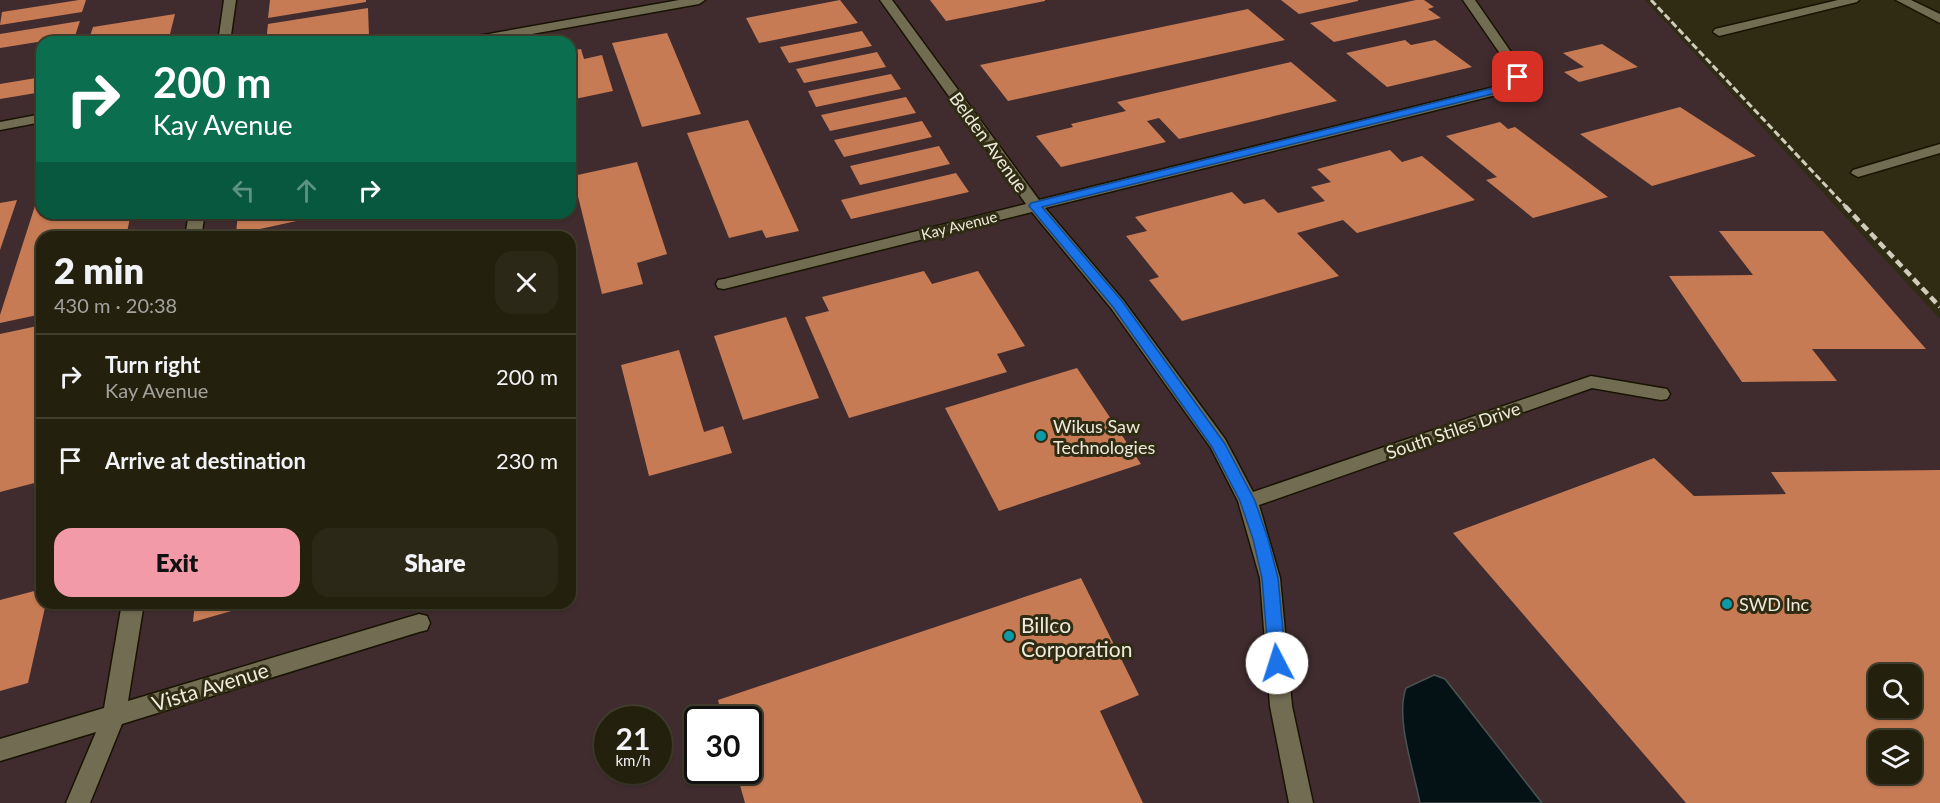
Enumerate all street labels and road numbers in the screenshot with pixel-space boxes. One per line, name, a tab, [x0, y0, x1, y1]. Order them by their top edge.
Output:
street label: Belden Avenue	[945, 88, 1033, 196]
street label: Kay Avenue	[919, 207, 999, 243]
street label: South Stiles Drive	[1383, 397, 1523, 463]
street label: Vista Avenue	[149, 656, 271, 716]

